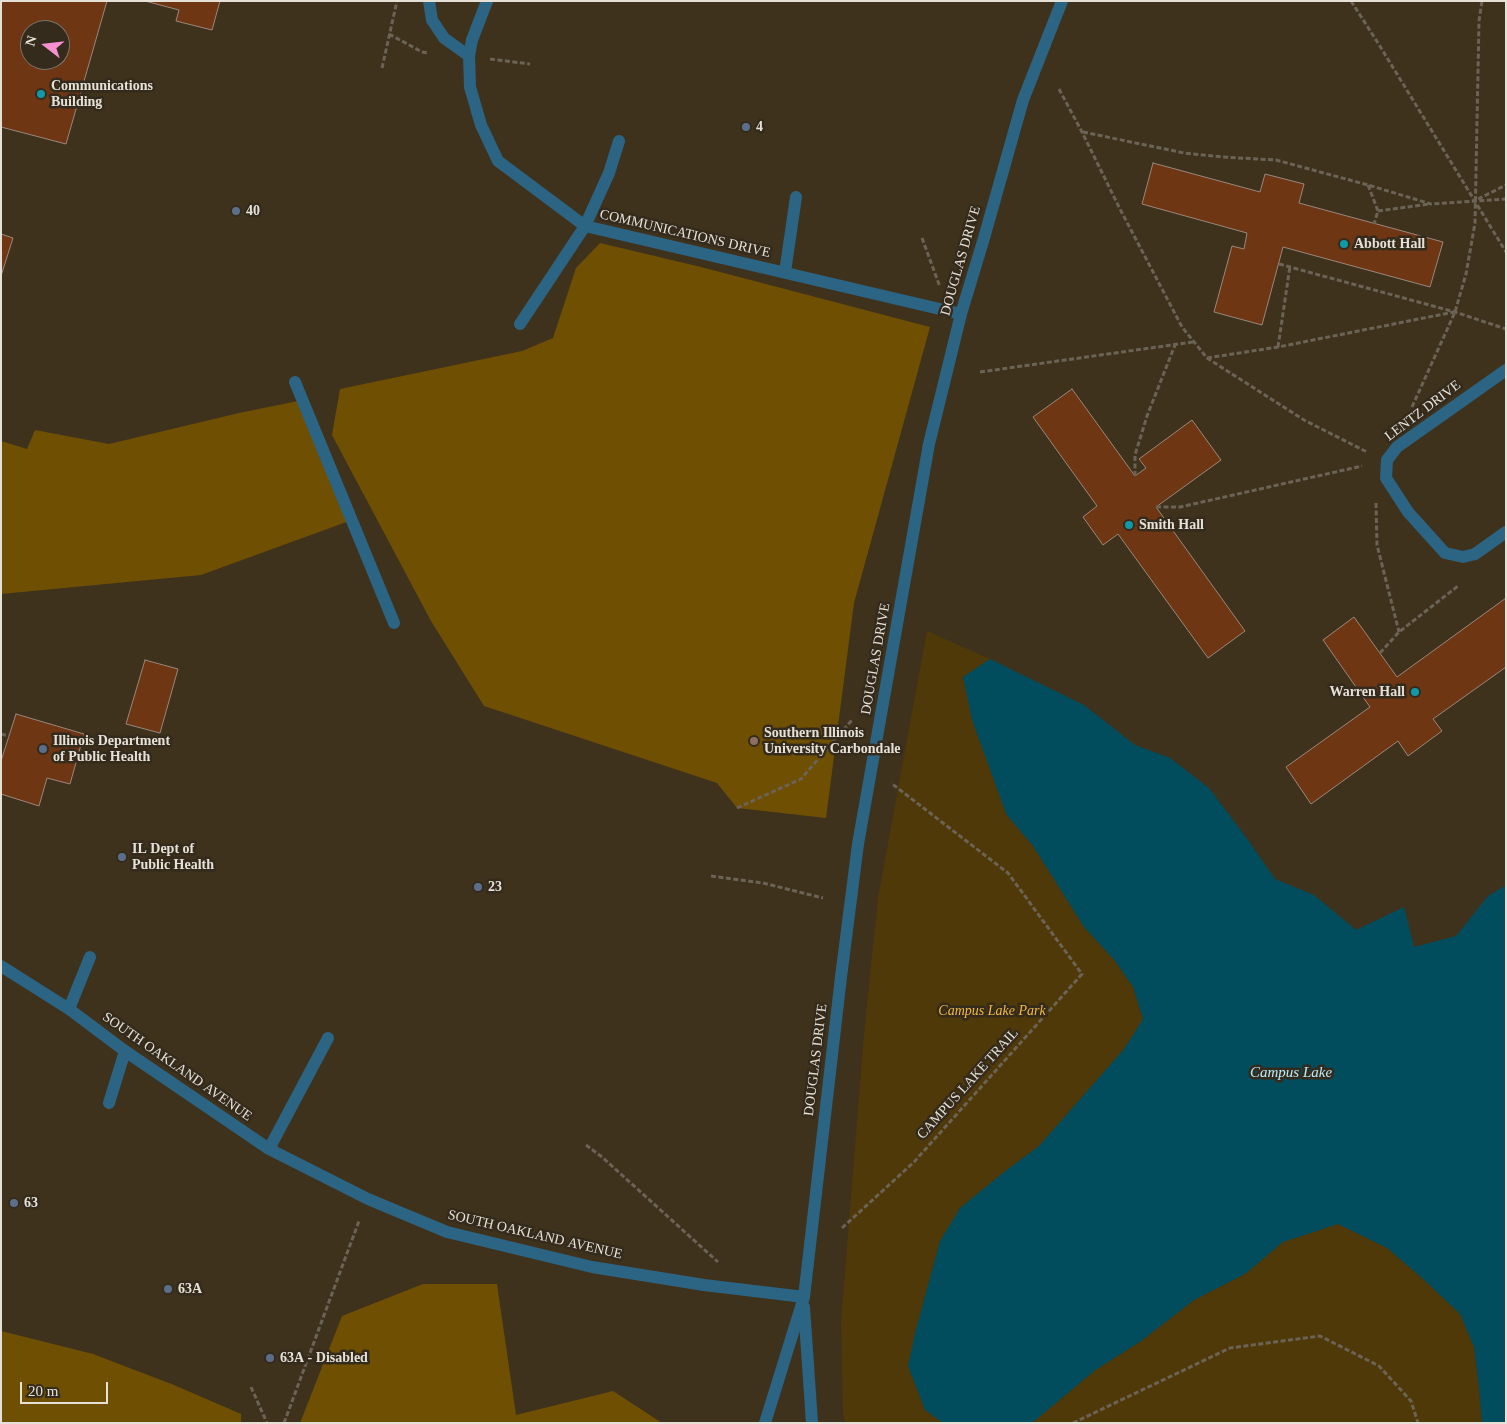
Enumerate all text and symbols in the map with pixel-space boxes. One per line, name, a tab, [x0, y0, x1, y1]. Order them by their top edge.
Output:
north arrow	[20, 20, 70, 70]
text: N	[22, 34, 40, 48]
place label: Communications Building	[51, 78, 153, 110]
marker: Communications Building	[35, 88, 47, 100]
place label: 4	[756, 119, 763, 135]
marker: 4	[740, 121, 752, 133]
place label: 40	[246, 203, 260, 219]
street label: DOUGLAS DRIVE	[937, 204, 985, 318]
marker: 40	[230, 205, 242, 217]
street label: COMMUNICATIONS DRIVE	[598, 206, 772, 262]
place label: Abbott Hall	[1354, 236, 1425, 252]
marker: Abbott Hall	[1338, 238, 1350, 250]
street label: LENTZ DRIVE	[1382, 377, 1464, 445]
place label: Smith Hall	[1139, 517, 1204, 533]
marker: Smith Hall	[1123, 519, 1135, 531]
street label: DOUGLAS DRIVE	[858, 602, 894, 716]
place label: Warren Hall	[1329, 684, 1405, 700]
marker: Warren Hall	[1409, 686, 1421, 698]
place label: Southern Illinois University Carbondale	[764, 725, 901, 758]
place label: Illinois Department of Public Health	[53, 733, 170, 766]
marker: Southern Illinois University Carbondale	[748, 735, 760, 747]
marker: Illinois Department of Public Health	[37, 743, 49, 755]
place label: IL Dept of Public Health	[132, 841, 214, 874]
marker: IL Dept of Public Health	[116, 851, 128, 863]
place label: 23	[488, 879, 502, 895]
marker: 23	[472, 881, 484, 893]
street label: DOUGLAS DRIVE	[801, 1003, 831, 1117]
park label: Campus Lake Park	[938, 1003, 1046, 1019]
street label: SOUTH OAKLAND AVENUE	[99, 1009, 255, 1125]
street label: CAMPUS LAKE TRAIL	[914, 1025, 1022, 1143]
water label: Campus Lake	[1250, 1064, 1332, 1082]
place label: 63	[24, 1195, 38, 1211]
marker: 63	[8, 1197, 20, 1209]
street label: SOUTH OAKLAND AVENUE	[446, 1207, 624, 1263]
place label: 63A	[178, 1281, 202, 1297]
marker: 63A	[162, 1283, 174, 1295]
place label: 63A - Disabled	[280, 1350, 368, 1366]
marker: 63A - Disabled	[264, 1352, 276, 1364]
scale bar	[22, 1372, 110, 1404]
text: 20 m	[28, 1383, 58, 1399]

